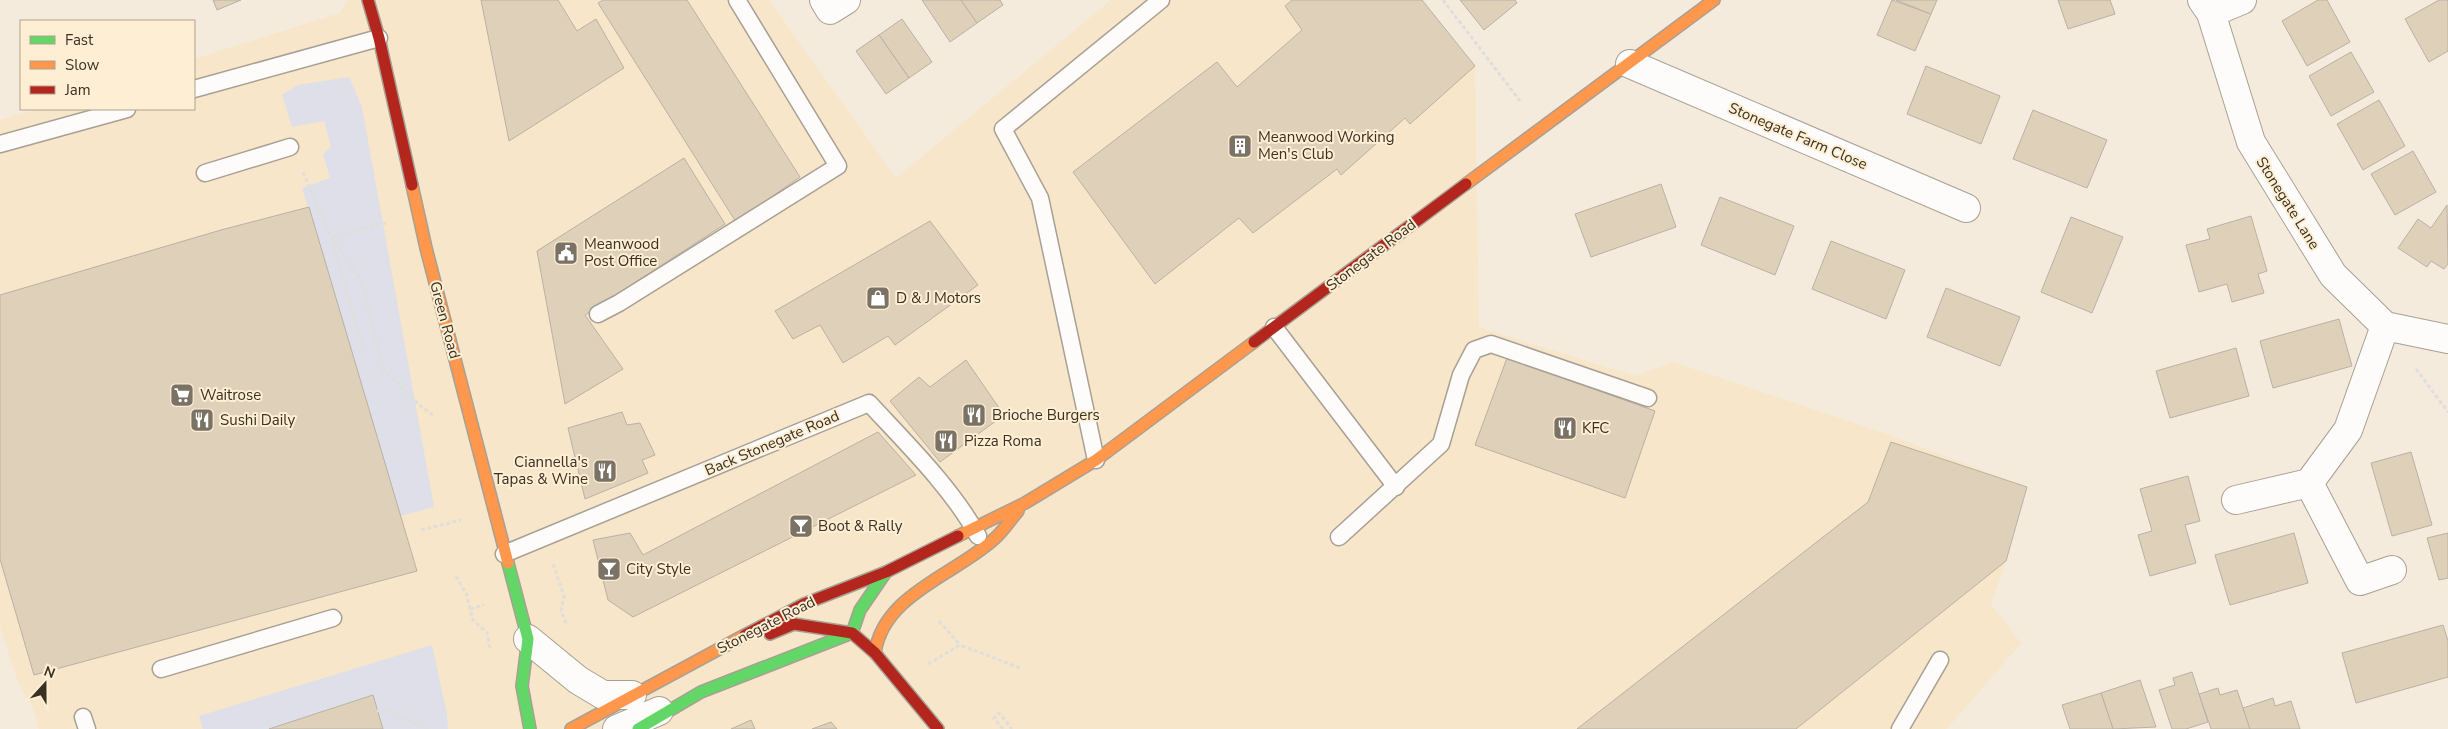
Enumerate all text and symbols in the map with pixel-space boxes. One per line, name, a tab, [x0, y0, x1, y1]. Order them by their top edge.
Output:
legend	[20, 20, 195, 110]
text: Fast	[65, 30, 94, 50]
text: Slow	[65, 55, 100, 75]
text: Jam	[64, 80, 91, 100]
street label: Stonegate Farm Close	[1726, 98, 1870, 174]
place label: Meanwood Working Men's Club	[1258, 127, 1395, 164]
building icon: Meanwood Working Men's Club	[1227, 133, 1253, 159]
street label: Stonegate Lane	[2252, 153, 2324, 253]
street label: Stonegate Road	[1322, 215, 1420, 295]
place label: Meanwood Post Office	[584, 234, 659, 271]
public building icon: Meanwood Post Office	[553, 240, 579, 266]
street label: Green Road	[425, 279, 465, 361]
shop icon: D & J Motors	[865, 285, 891, 311]
place label: D & J Motors	[896, 288, 981, 308]
supermarket icon: Waitrose	[169, 382, 195, 408]
place label: Waitrose	[200, 385, 261, 405]
restaurant icon: Brioche Burgers	[961, 402, 987, 428]
place label: Brioche Burgers	[992, 405, 1100, 425]
street label: Back Stonegate Road	[702, 406, 842, 480]
restaurant icon: Sushi Daily	[189, 407, 215, 433]
place label: Sushi Daily	[220, 410, 296, 430]
restaurant icon: KFC	[1552, 415, 1578, 441]
place label: KFC	[1582, 418, 1609, 438]
restaurant icon: Pizza Roma	[933, 428, 959, 454]
place label: Pizza Roma	[964, 431, 1042, 451]
place label: Ciannella's Tapas & Wine	[494, 452, 588, 489]
restaurant icon: Ciannella's Tapas & Wine	[592, 458, 618, 484]
bar icon: Boot & Rally	[788, 513, 814, 539]
place label: Boot & Rally	[818, 516, 903, 536]
bar icon: City Style	[596, 556, 622, 582]
place label: City Style	[626, 559, 691, 579]
street label: Stonegate Road	[713, 592, 819, 658]
north arrow	[20, 659, 70, 709]
text: N	[41, 662, 58, 683]

